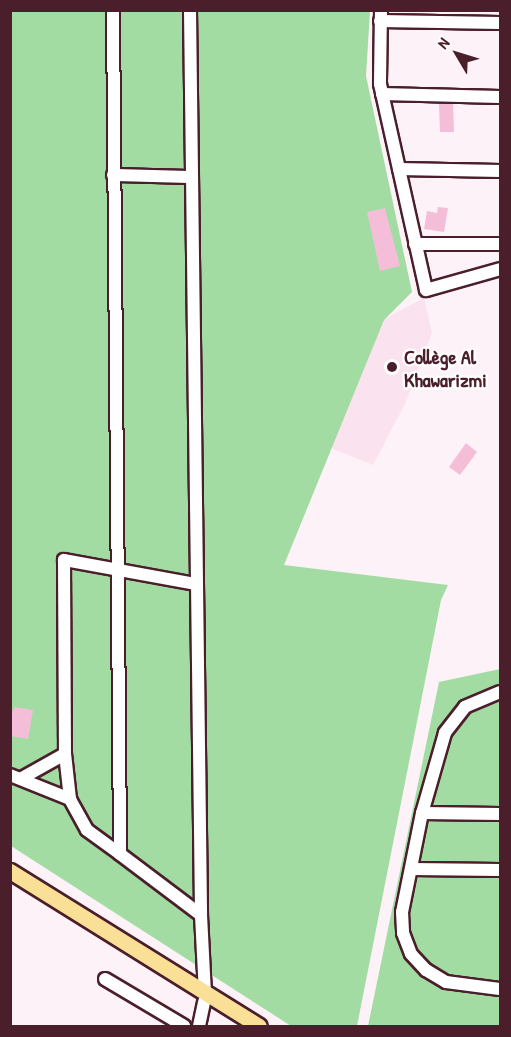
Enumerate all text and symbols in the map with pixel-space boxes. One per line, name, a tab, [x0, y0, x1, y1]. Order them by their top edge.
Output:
north arrow	[427, 24, 487, 84]
text: N	[432, 33, 454, 53]
place label: Collège Al Khawarizmi	[404, 344, 487, 391]
marker: Collège Al Khawarizmi	[385, 360, 399, 374]

